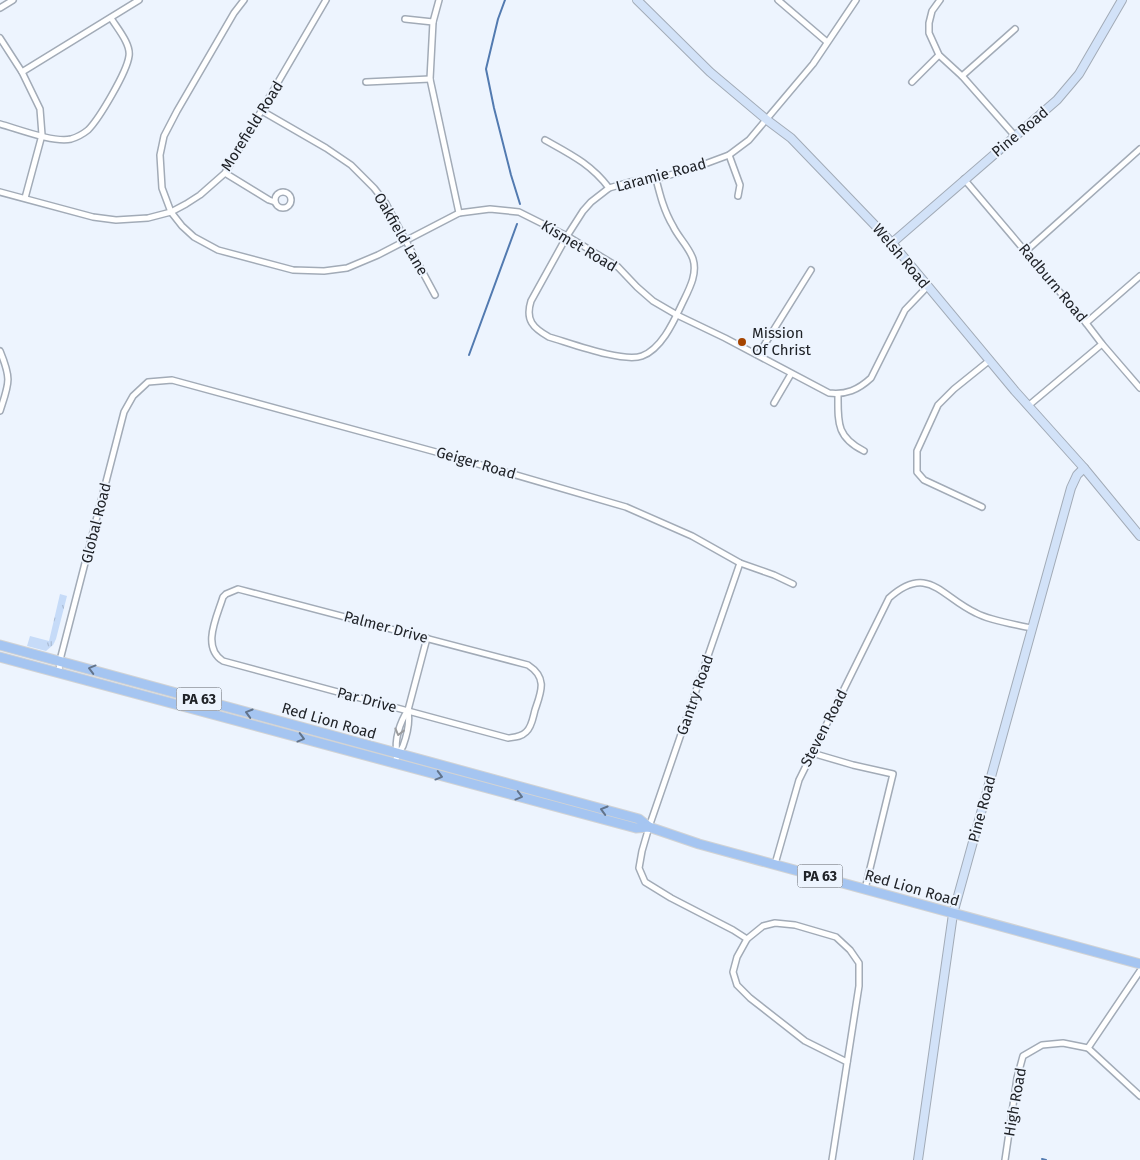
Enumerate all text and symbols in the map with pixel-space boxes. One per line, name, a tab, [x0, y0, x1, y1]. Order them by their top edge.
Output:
street label: Morefield Road	[217, 78, 287, 174]
street label: Pine Road	[988, 103, 1052, 161]
street label: Laramie Road	[614, 154, 708, 196]
street label: Oakfield Lane	[370, 189, 432, 279]
street label: Kismet Road	[538, 216, 620, 276]
street label: Welsh Road	[869, 220, 933, 292]
street label: Radburn Road	[1015, 240, 1091, 326]
place label: Mission Of Christ	[752, 324, 811, 359]
marker: Mission Of Christ	[736, 336, 748, 348]
street label: Geiger Road	[434, 443, 518, 483]
street label: Global Road	[77, 481, 115, 565]
street label: Palmer Drive	[342, 607, 430, 647]
street label: Gantry Road	[673, 653, 717, 737]
one-way arrow	[88, 664, 97, 675]
street label: Par Drive	[335, 683, 399, 717]
street label: Steven Road	[797, 686, 851, 770]
road number: PA 63	[176, 688, 222, 711]
street label: Red Lion Road	[280, 699, 378, 743]
one-way arrow	[245, 708, 253, 718]
one-way arrow	[394, 727, 405, 736]
one-way arrow	[296, 733, 305, 743]
one-way arrow	[435, 770, 443, 780]
street label: Pine Road	[964, 774, 1000, 844]
one-way arrow	[514, 791, 522, 801]
one-way arrow	[600, 805, 609, 816]
road number: PA 63	[798, 864, 842, 888]
street label: Red Lion Road	[863, 866, 961, 910]
street label: High Road	[1000, 1066, 1030, 1138]

